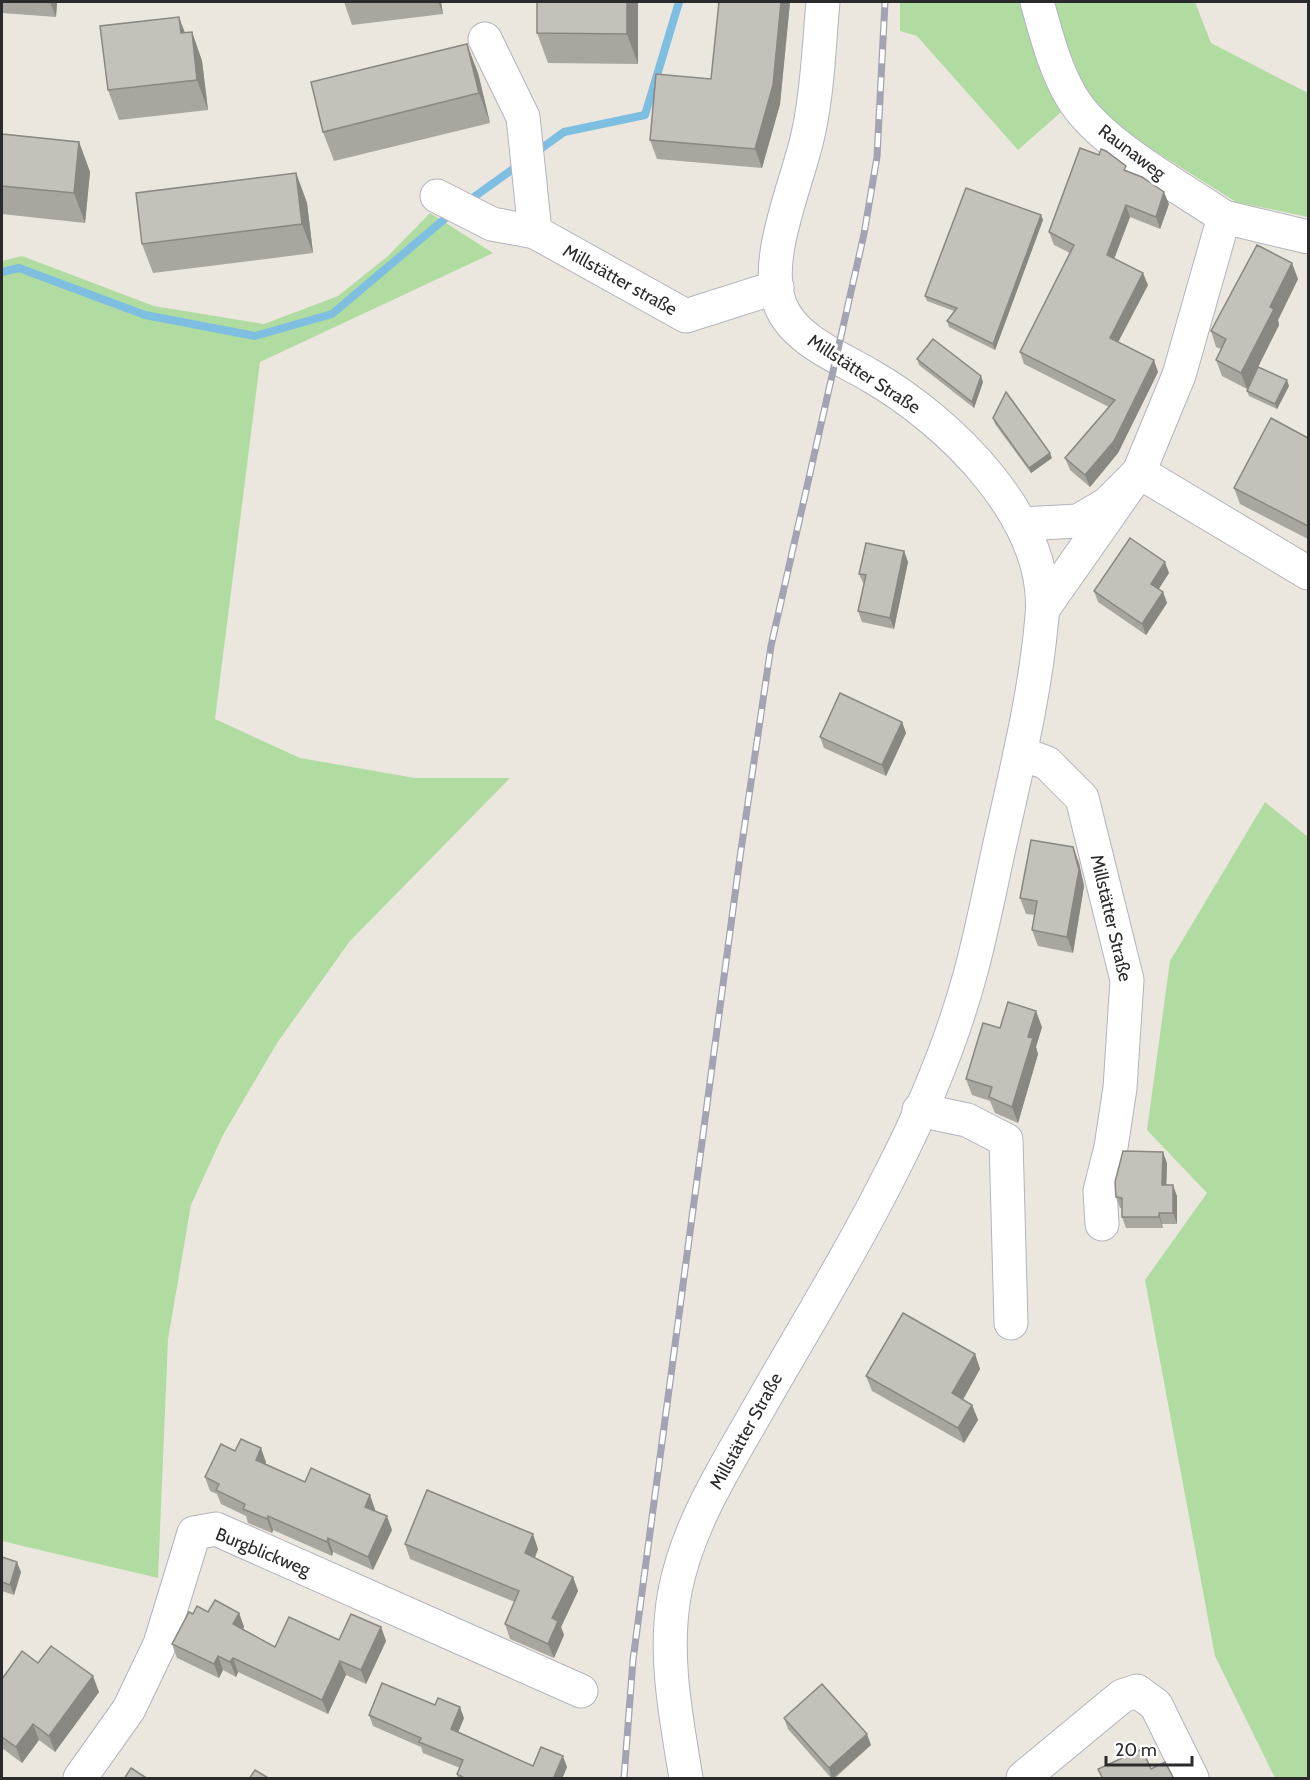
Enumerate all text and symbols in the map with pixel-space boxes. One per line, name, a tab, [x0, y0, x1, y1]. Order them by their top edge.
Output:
street label: Raunaweg	[1094, 120, 1171, 185]
street label: Millstätter straße	[559, 240, 681, 320]
street label: Millstätter Straße	[804, 329, 924, 419]
street label: Millstätter Straße	[1086, 852, 1136, 984]
street label: Millstätter Straße	[705, 1369, 787, 1493]
street label: Burgblickweg	[212, 1523, 314, 1581]
scale bar	[1106, 1729, 1192, 1767]
text: 20 m	[1115, 1739, 1157, 1761]

